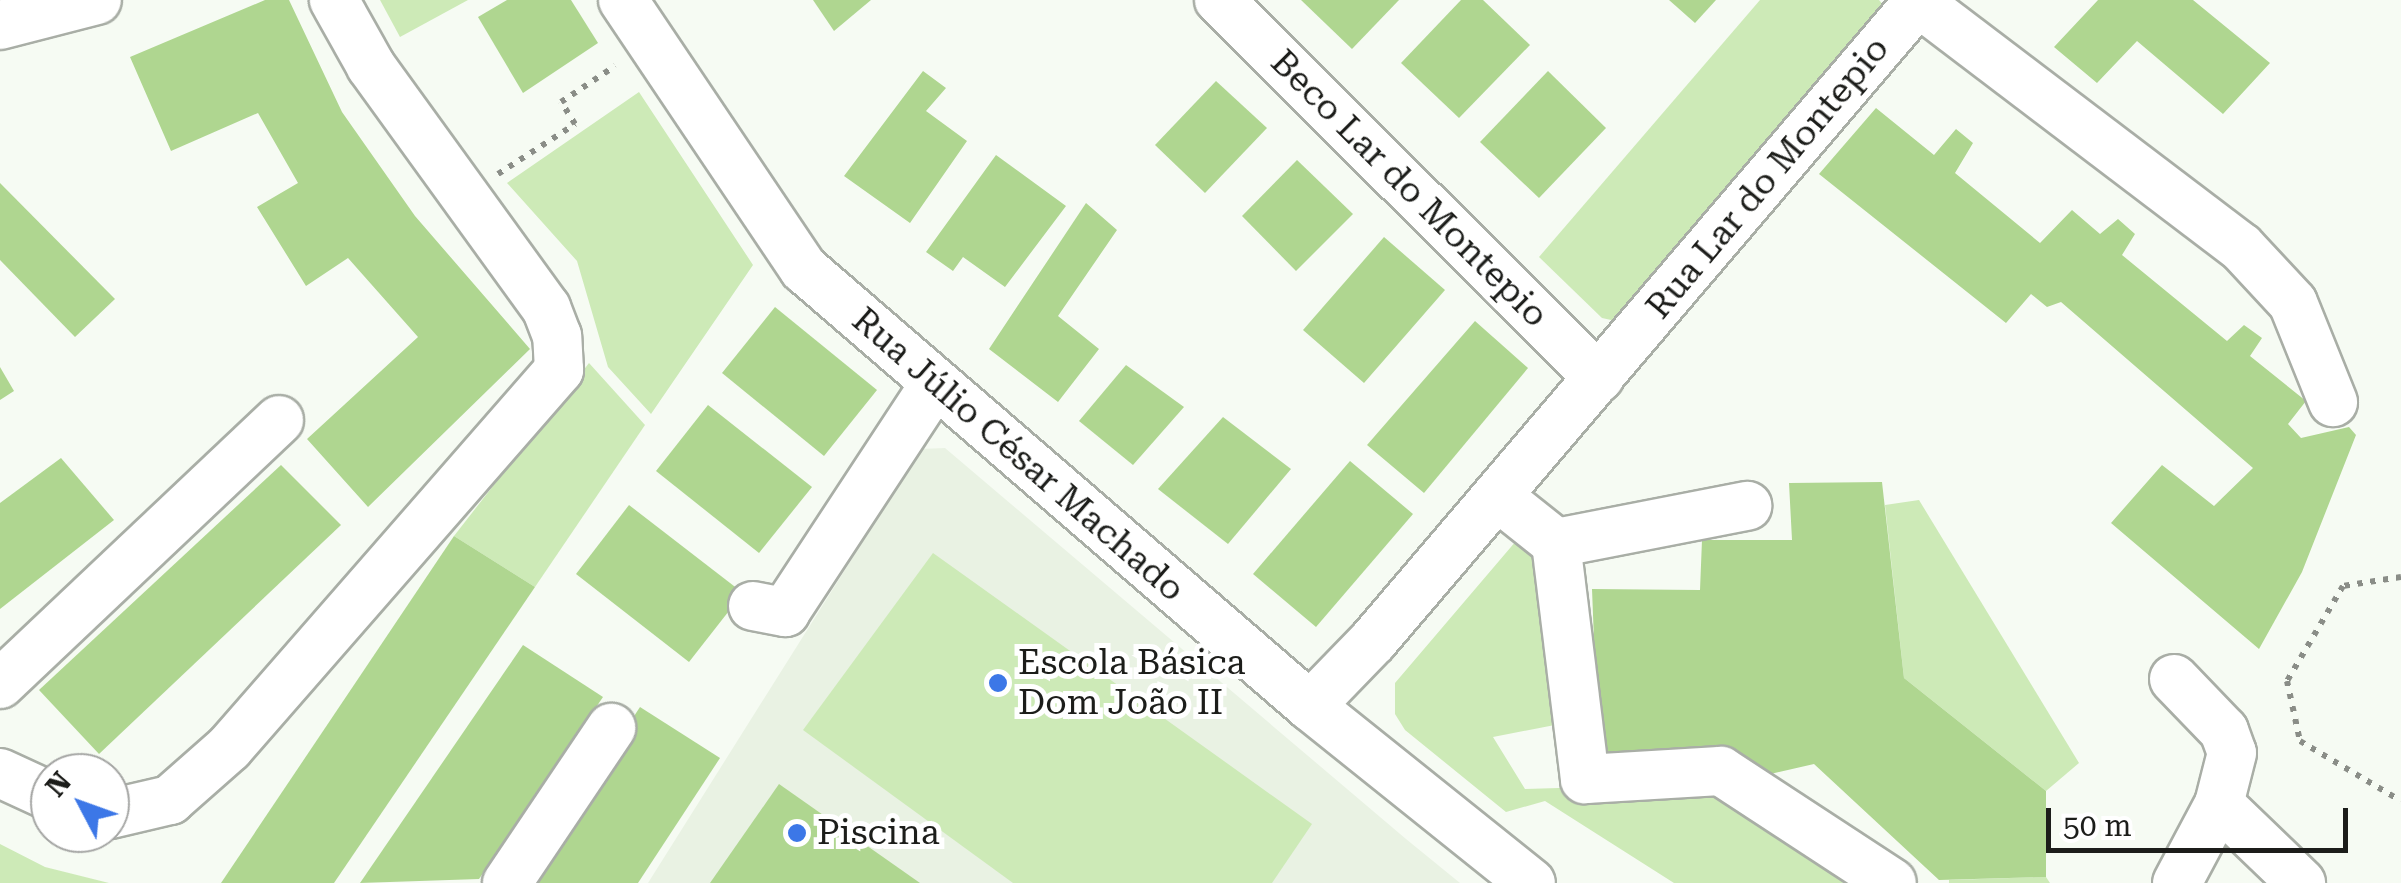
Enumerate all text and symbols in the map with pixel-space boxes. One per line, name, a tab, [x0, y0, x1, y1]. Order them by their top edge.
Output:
street label: Rua Lar do Montepio	[1638, 29, 1898, 327]
street label: Beco Lar do Montepio	[1262, 42, 1556, 336]
street label: Rua Júlio César Machado	[843, 299, 1193, 611]
place label: Escola Básica Dom João II	[1018, 642, 1245, 724]
marker: Escola Básica Dom João II	[987, 672, 1009, 694]
north arrow	[30, 753, 130, 853]
text: N	[39, 765, 78, 803]
scale bar	[2051, 788, 2354, 850]
text: 50 m	[2063, 808, 2132, 843]
place label: Piscina	[817, 812, 940, 854]
marker: Piscina	[786, 822, 808, 844]

